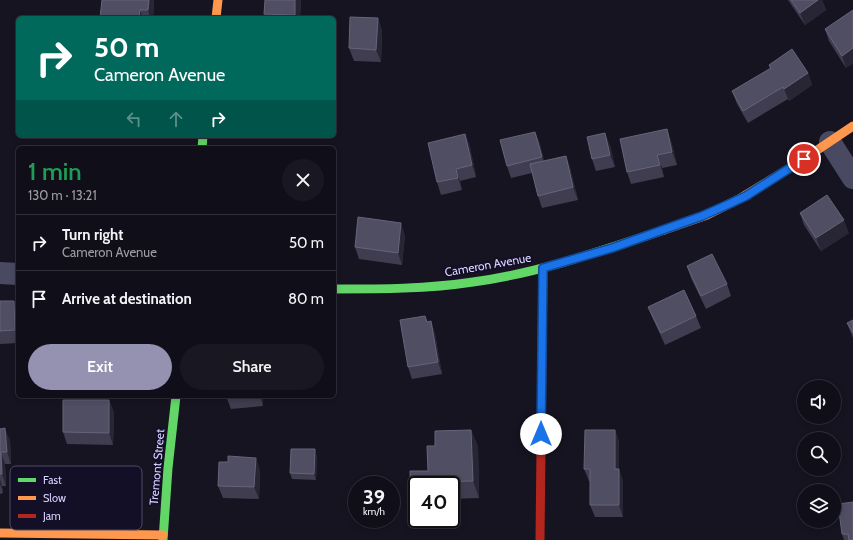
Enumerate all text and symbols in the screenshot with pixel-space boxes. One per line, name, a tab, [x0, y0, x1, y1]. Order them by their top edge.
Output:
text: 50 m	[94, 30, 159, 64]
icon: right	[28, 32, 80, 84]
text: Cameron Avenue	[94, 64, 225, 86]
icon: left	[123, 108, 145, 130]
icon: ahead	[165, 108, 187, 130]
icon: right	[207, 108, 229, 130]
pin	[787, 142, 821, 176]
icon: arrive	[793, 148, 815, 170]
text: 1 min	[28, 157, 82, 186]
button: close	[282, 159, 324, 201]
text: 130 m · 13:21	[28, 187, 97, 203]
text: Turn right	[62, 226, 123, 244]
icon: right	[28, 232, 50, 254]
text: 50 m	[289, 234, 324, 252]
text: Cameron Avenue	[62, 244, 157, 260]
street label: Cameron Avenue	[444, 250, 532, 279]
icon: arrive	[28, 288, 50, 310]
text: Arrive at destination	[62, 290, 192, 308]
text: 80 m	[288, 290, 324, 308]
button: Exit	[28, 344, 172, 390]
button: Share	[180, 344, 324, 390]
map controls	[797, 380, 841, 528]
button: sound	[797, 380, 841, 424]
position arrow	[520, 413, 562, 455]
street label: Tremont Street	[146, 428, 167, 506]
button: search	[797, 432, 841, 476]
legend	[10, 466, 142, 530]
text: Fast	[43, 473, 62, 487]
speed limit sign: 40	[408, 476, 460, 528]
button: layers	[797, 484, 841, 528]
text: 39	[363, 485, 385, 509]
text: Slow	[43, 491, 66, 505]
text: km/h	[363, 505, 385, 518]
text: Jam	[42, 509, 61, 523]

